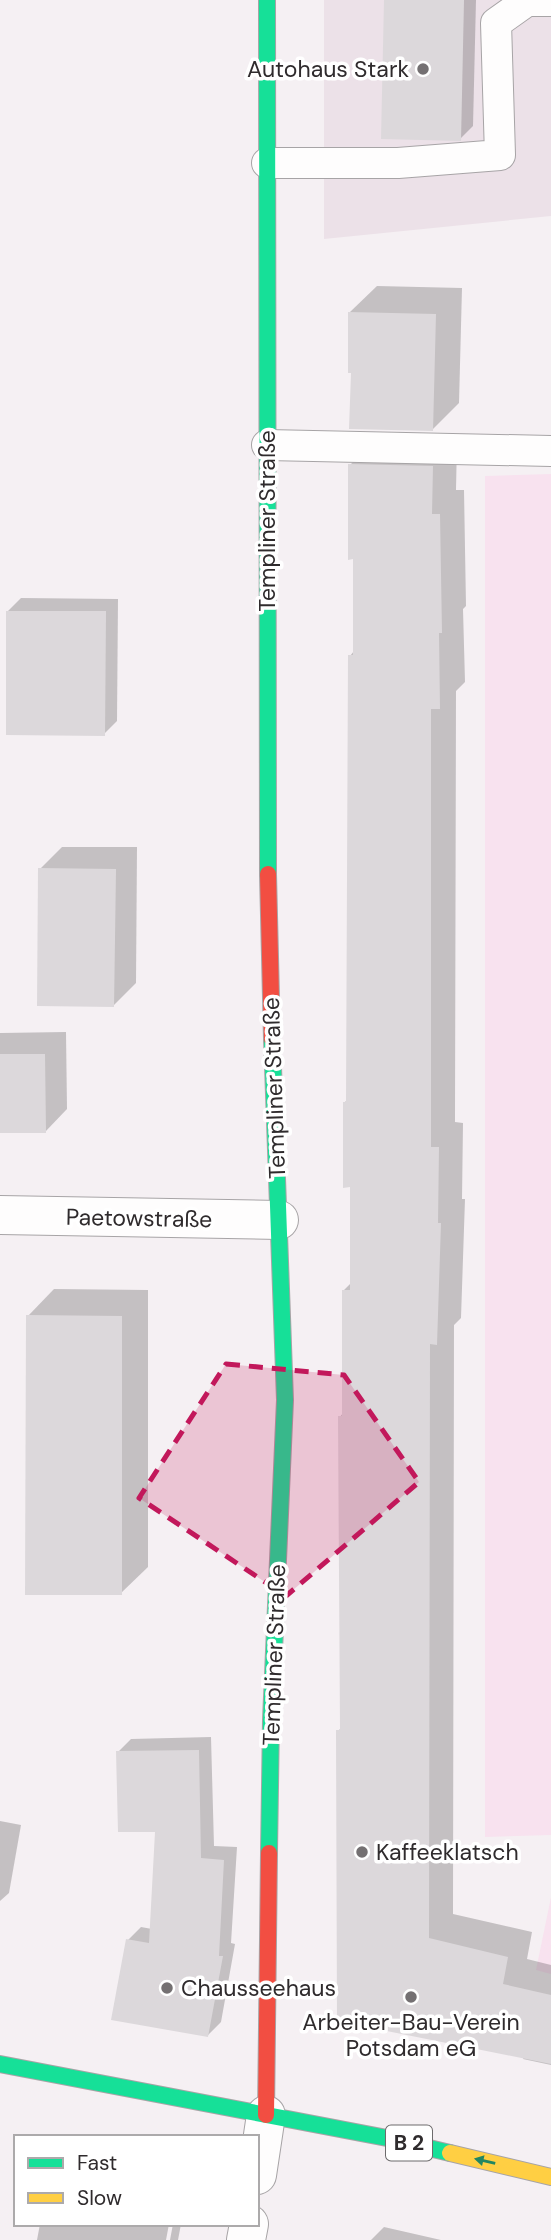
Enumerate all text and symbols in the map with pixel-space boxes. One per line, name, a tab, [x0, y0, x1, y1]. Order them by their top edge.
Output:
place label: Autohaus Stark	[247, 54, 409, 84]
marker: Autohaus Stark	[415, 61, 431, 77]
street label: Templiner Straße	[252, 430, 282, 612]
street label: Templiner Straße	[256, 997, 292, 1179]
street label: Paetowstraße	[66, 1202, 212, 1234]
street label: Templiner Straße	[256, 1564, 292, 1746]
place label: Kaffeeklatsch	[376, 1837, 519, 1867]
marker: Kaffeeklatsch	[354, 1844, 370, 1860]
place label: Chausseehaus	[181, 1973, 336, 2003]
marker: Chausseehaus	[159, 1980, 175, 1996]
marker: Arbeiter-Bau-Verein Potsdam eG	[403, 1989, 419, 2005]
place label: Arbeiter-Bau-Verein Potsdam eG	[302, 2007, 520, 2063]
road number: B 2	[386, 2126, 432, 2160]
legend	[14, 2135, 259, 2226]
text: Fast	[77, 2149, 117, 2177]
one-way arrow	[474, 2156, 496, 2167]
text: Slow	[77, 2184, 122, 2212]

